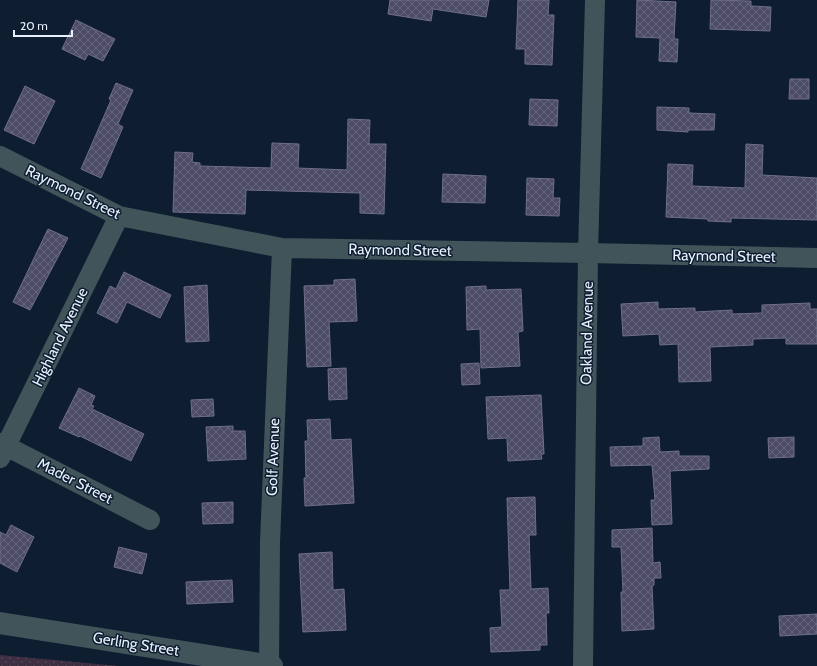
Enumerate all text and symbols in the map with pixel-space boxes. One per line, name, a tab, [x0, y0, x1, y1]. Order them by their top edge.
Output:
scale bar	[14, 12, 72, 38]
text: 20 m	[20, 18, 48, 33]
street label: Raymond Street	[23, 161, 123, 223]
street label: Raymond Street	[348, 240, 452, 260]
street label: Raymond Street	[672, 246, 776, 266]
street label: Oakland Avenue	[577, 281, 597, 385]
street label: Highland Avenue	[28, 284, 92, 389]
street label: Golf Avenue	[263, 418, 283, 496]
street label: Mader Street	[34, 454, 116, 508]
street label: Gerling Street	[92, 628, 180, 660]

